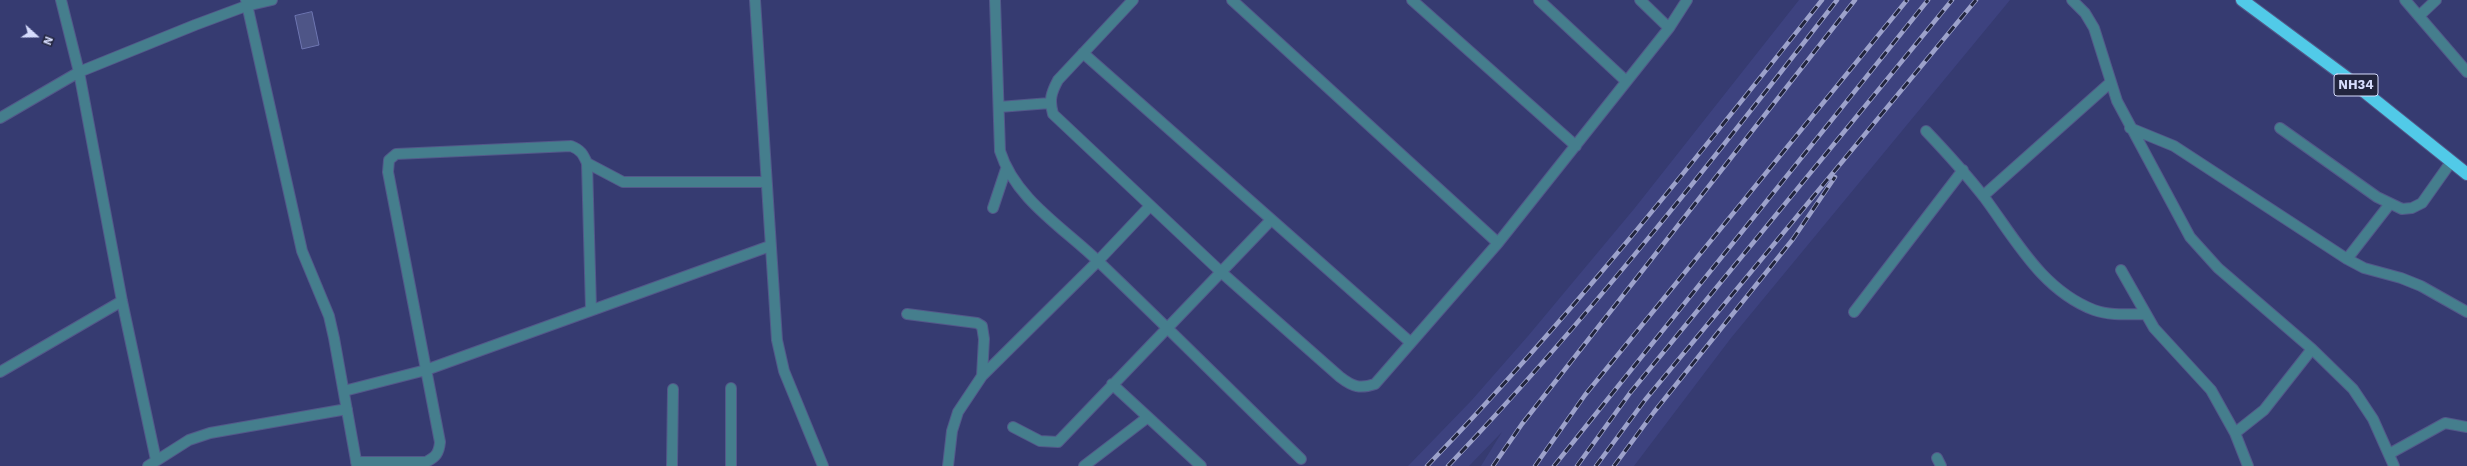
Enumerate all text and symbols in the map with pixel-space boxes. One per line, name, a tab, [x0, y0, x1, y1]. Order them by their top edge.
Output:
north arrow	[16, 16, 56, 56]
text: N	[40, 34, 55, 47]
road number: NH34	[2334, 74, 2378, 96]

